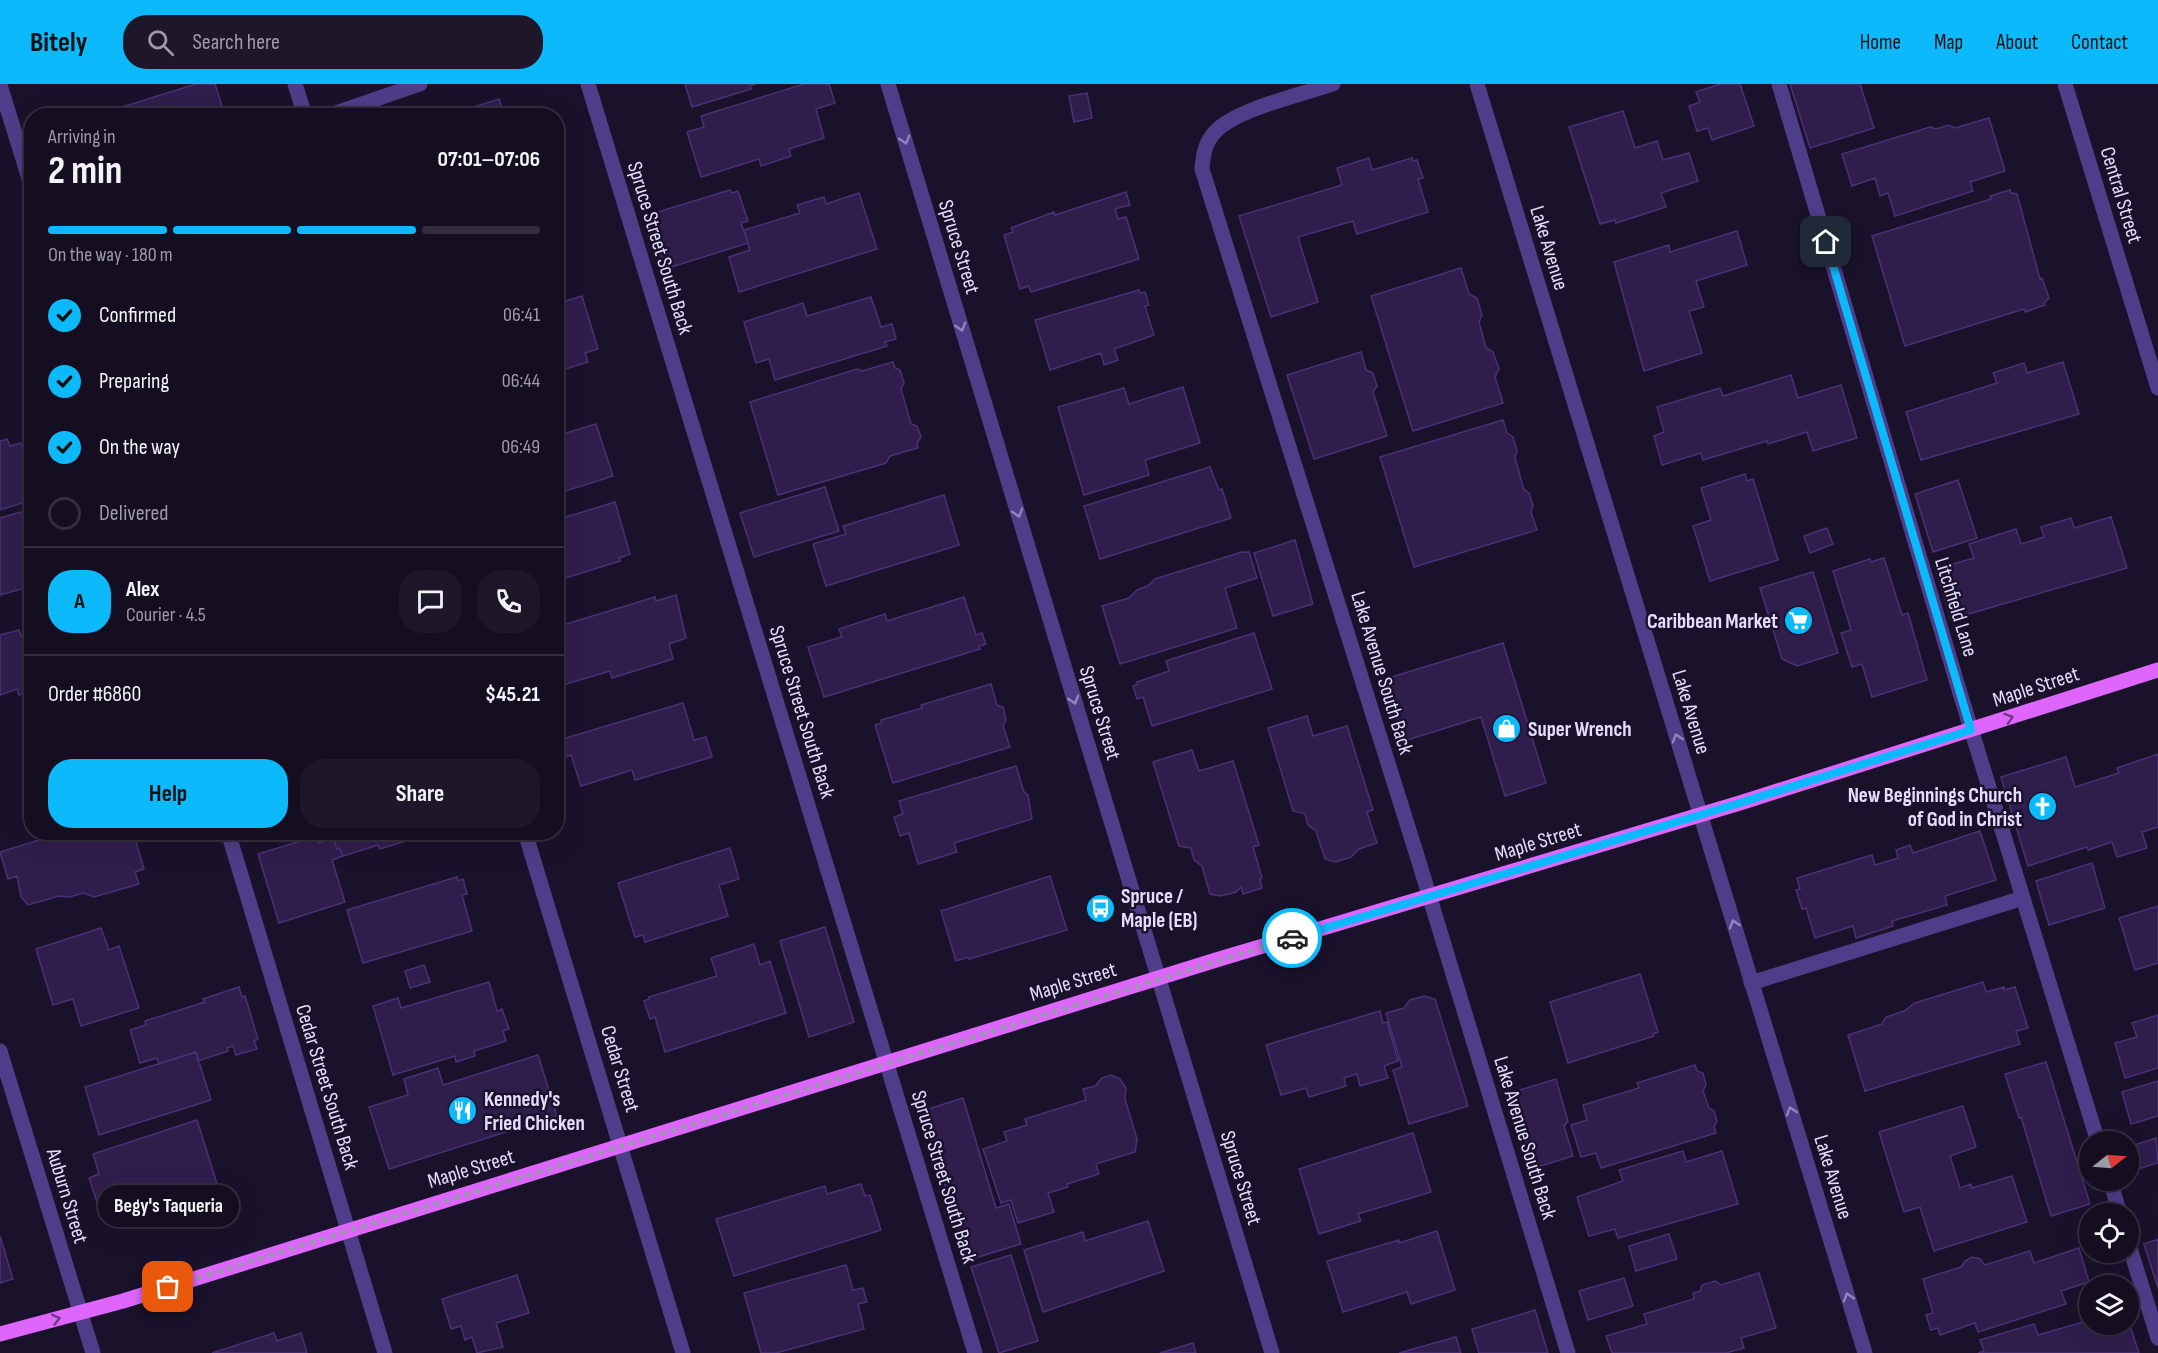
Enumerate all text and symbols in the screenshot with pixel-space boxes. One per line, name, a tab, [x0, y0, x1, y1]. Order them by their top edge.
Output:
search box	[123, 15, 543, 69]
text: Bitely	[30, 26, 87, 59]
icon: search	[144, 26, 177, 59]
text: Search here	[192, 29, 280, 56]
text: Home	[1860, 30, 1901, 55]
text: Map	[1934, 30, 1963, 55]
text: About	[1996, 30, 2038, 55]
text: Contact	[2071, 30, 2128, 55]
text: Arriving in	[48, 125, 116, 149]
one-way arrow	[898, 134, 910, 145]
street label: Central Street	[2095, 144, 2147, 246]
text: 07:01–07:06	[438, 146, 540, 173]
text: 2 min	[48, 148, 122, 195]
street label: Spruce Street South Back	[622, 159, 698, 337]
street label: Spruce Street	[933, 197, 985, 297]
street label: Lake Avenue	[1524, 203, 1574, 293]
pin	[1800, 216, 1851, 267]
icon: home	[1809, 225, 1842, 258]
text: On the way · 180 m	[48, 243, 173, 267]
icon: check	[48, 299, 81, 332]
text: Confirmed	[99, 302, 176, 329]
text: 06:41	[503, 303, 540, 327]
one-way arrow	[954, 321, 966, 332]
icon: check	[48, 365, 81, 398]
text: Preparing	[99, 368, 169, 395]
text: 06:44	[502, 369, 540, 393]
icon: check	[48, 431, 81, 464]
text: On the way	[99, 434, 180, 461]
text: 06:49	[501, 435, 540, 459]
text: Delivered	[99, 500, 168, 527]
one-way arrow	[1011, 508, 1023, 518]
street label: Litchfield Lane	[1929, 554, 1983, 660]
button: chat	[399, 570, 462, 633]
button: phone	[477, 570, 540, 633]
text: Alex	[126, 576, 159, 603]
text: A	[74, 588, 85, 615]
street label: Lake Avenue South Back	[1345, 588, 1419, 758]
text: Courier · 4.5	[126, 603, 206, 627]
supermarket icon: Caribbean Market	[1783, 605, 1815, 637]
place label: Caribbean Market	[1647, 609, 1778, 634]
street label: Spruce Street South Back	[764, 623, 840, 801]
street label: Maple Street	[1990, 661, 2082, 713]
street label: Spruce Street	[1074, 663, 1126, 763]
street label: Lake Avenue	[1666, 667, 1716, 757]
text: Order #6860	[48, 681, 141, 708]
text: $45.21	[485, 681, 540, 708]
one-way arrow	[1067, 694, 1079, 705]
one-way arrow	[2003, 712, 2014, 725]
shop icon: Super Wrench	[1491, 713, 1523, 745]
place label: Super Wrench	[1528, 717, 1632, 742]
one-way arrow	[1671, 733, 1684, 744]
button: Help	[48, 759, 288, 828]
button: Share	[300, 759, 540, 828]
place label: New Beginnings Church of God in Christ	[1848, 783, 2022, 832]
church icon: New Beginnings Church of God in Christ	[2027, 791, 2059, 823]
street label: Maple Street	[1492, 817, 1584, 867]
place label: Spruce / Maple (EB)	[1121, 884, 1197, 933]
bus stop icon: Spruce / Maple (EB)	[1084, 892, 1116, 924]
courier	[1262, 908, 1322, 968]
one-way arrow	[1729, 919, 1741, 930]
icon: car	[1276, 922, 1309, 955]
street label: Maple Street	[1027, 957, 1119, 1007]
street label: Cedar Street South Back	[290, 1001, 364, 1173]
street label: Cedar Street	[595, 1023, 645, 1115]
street label: Lake Avenue South Back	[1488, 1053, 1562, 1223]
place label: Kennedy's Fried Chicken	[484, 1087, 585, 1136]
street label: Spruce Street South Back	[906, 1088, 982, 1266]
restaurant icon: Kennedy's Fried Chicken	[447, 1095, 479, 1127]
one-way arrow	[1786, 1106, 1798, 1117]
street label: Spruce Street	[1215, 1128, 1267, 1228]
north arrow	[2079, 1131, 2139, 1191]
map controls	[2079, 1131, 2139, 1335]
street label: Lake Avenue	[1808, 1132, 1858, 1222]
street label: Maple Street	[425, 1144, 517, 1194]
street label: Auburn Street	[40, 1145, 93, 1246]
callout: Begy's Taqueria	[98, 1185, 238, 1227]
text: Begy's Taqueria	[114, 1194, 223, 1218]
button: locate	[2079, 1203, 2139, 1263]
pin	[142, 1261, 193, 1312]
icon: bag	[151, 1270, 184, 1303]
button: layers	[2079, 1275, 2139, 1335]
one-way arrow	[1843, 1292, 1855, 1303]
one-way arrow	[51, 1314, 61, 1326]

